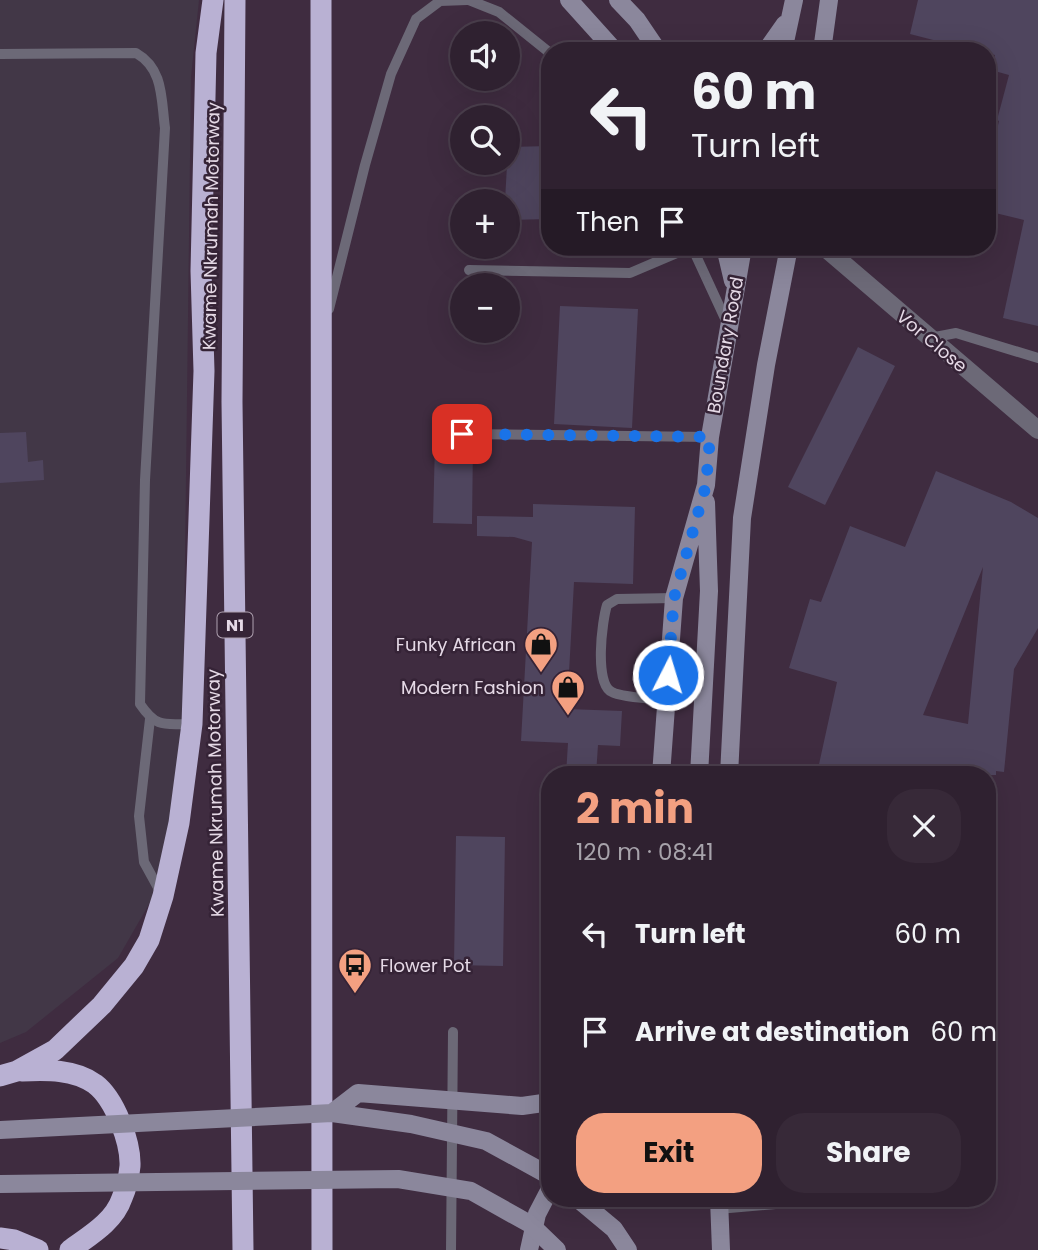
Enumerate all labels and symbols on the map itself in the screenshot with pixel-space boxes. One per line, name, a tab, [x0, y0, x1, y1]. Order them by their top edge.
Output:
street label: Kwame Nkrumah Motorway	[196, 102, 226, 350]
street label: Boundary Road	[701, 275, 749, 415]
street label: Vor Close	[891, 304, 973, 378]
pin	[432, 404, 492, 464]
road number: N1	[218, 612, 252, 638]
shop icon: Funky African	[522, 625, 560, 674]
place label: Funky African	[396, 632, 516, 657]
position arrow	[631, 638, 705, 712]
shop icon: Modern Fashion	[549, 668, 587, 717]
street label: Kwame Nkrumah Motorway	[200, 669, 230, 917]
place label: Modern Fashion	[401, 675, 544, 700]
bus stop icon: Flower Pot	[336, 946, 374, 995]
place label: Flower Pot	[380, 953, 471, 978]

